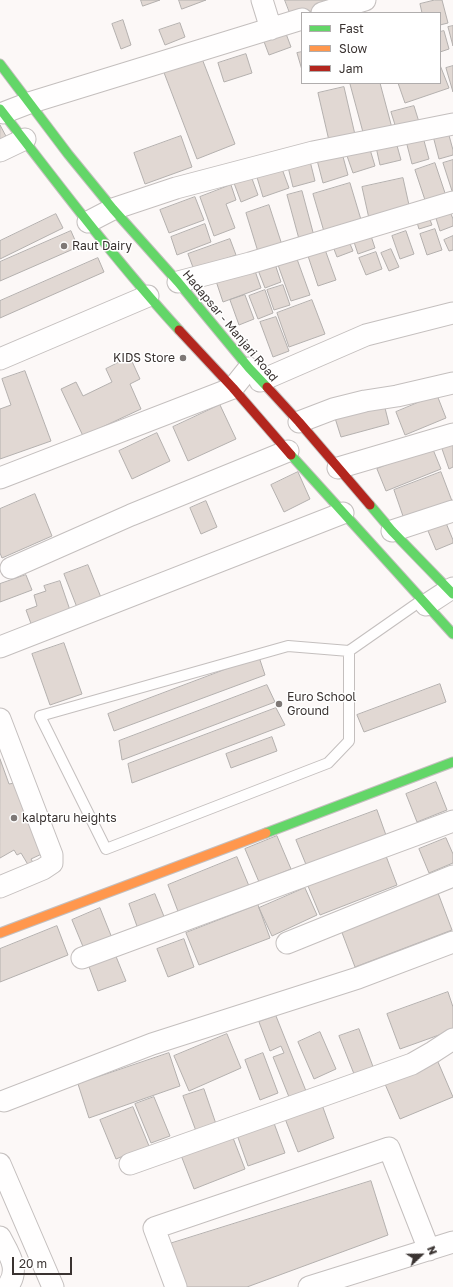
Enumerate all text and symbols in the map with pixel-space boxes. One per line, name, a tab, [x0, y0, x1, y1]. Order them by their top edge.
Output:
legend	[301, 12, 441, 84]
text: Fast	[339, 21, 364, 36]
text: Slow	[339, 41, 367, 56]
text: Jam	[339, 61, 363, 76]
place label: Raut Dairy	[72, 239, 132, 253]
marker: Raut Dairy	[59, 241, 69, 251]
street label: Hadapsar - Manjari Road	[179, 268, 281, 384]
place label: KIDS Store	[113, 351, 175, 365]
marker: KIDS Store	[178, 353, 188, 363]
place label: Euro School Ground	[287, 690, 356, 718]
marker: Euro School Ground	[274, 699, 284, 709]
place label: kalptaru heights	[22, 811, 117, 825]
marker: kalptaru heights	[9, 813, 19, 823]
north arrow	[401, 1235, 441, 1275]
text: N	[425, 1244, 440, 1257]
scale bar	[14, 1249, 74, 1275]
text: 20 m	[19, 1256, 47, 1271]

